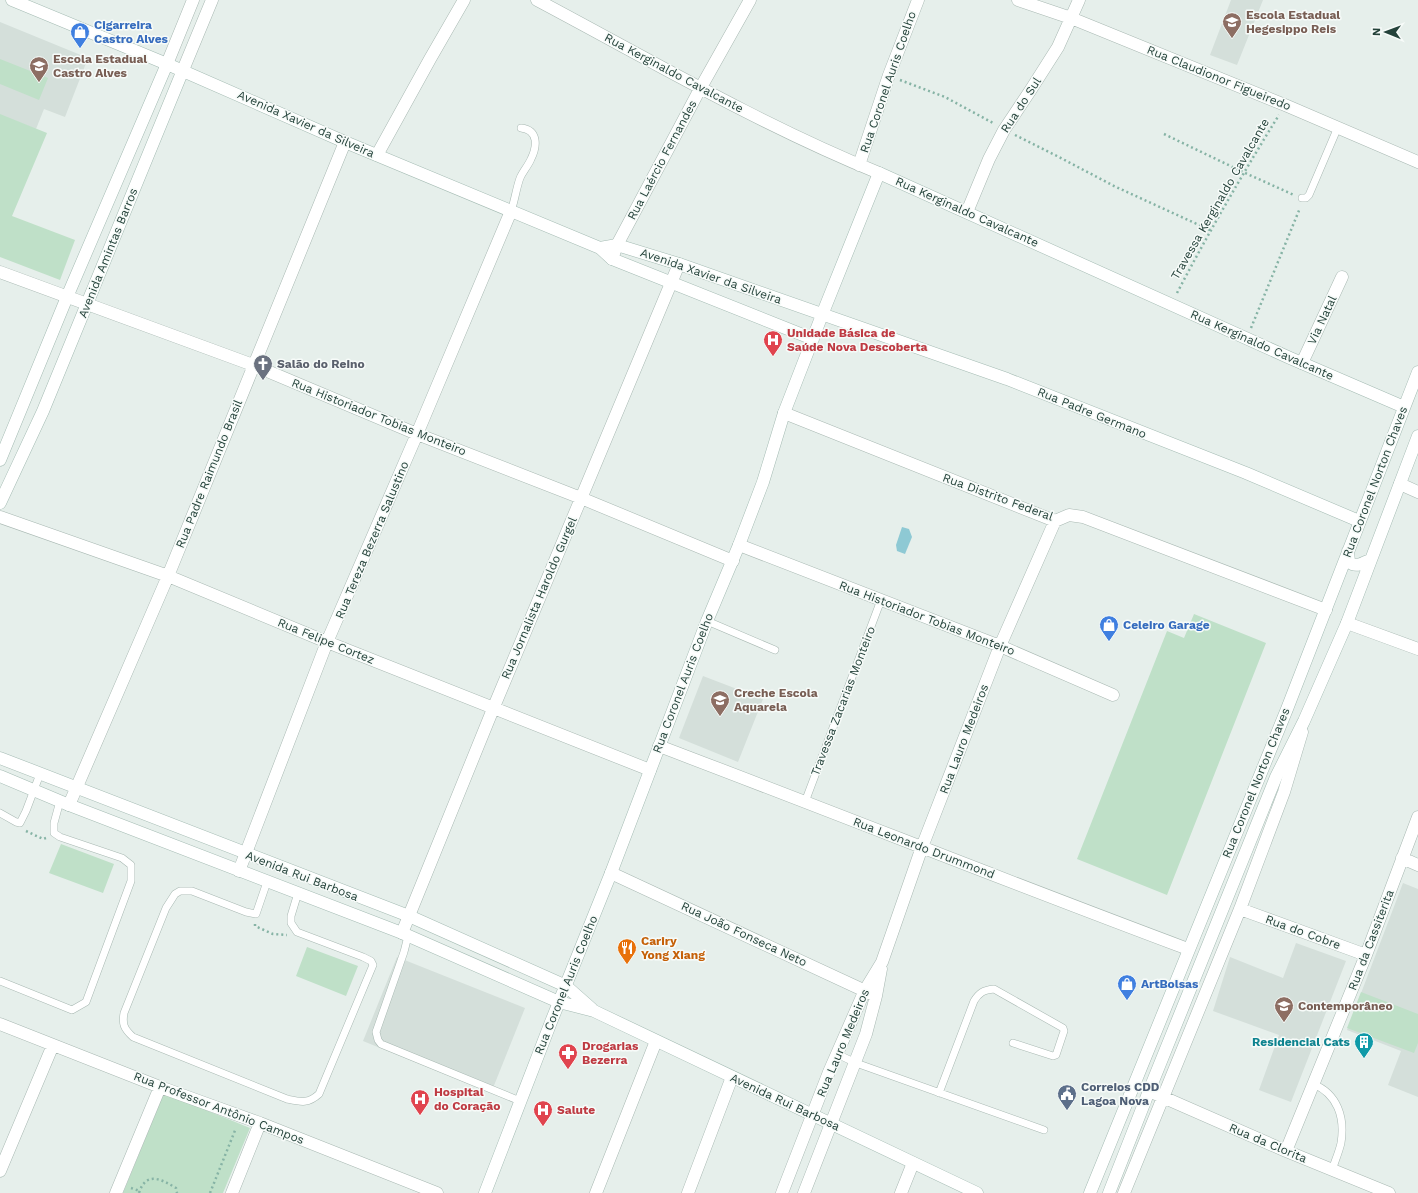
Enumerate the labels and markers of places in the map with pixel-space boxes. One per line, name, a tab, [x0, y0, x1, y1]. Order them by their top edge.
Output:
place label: Escola Estadual Hegesippo Reis	[1246, 8, 1340, 36]
school or university icon: Escola Estadual Hegesippo Reis	[1221, 11, 1243, 39]
place label: Cigarreira Castro Alves	[94, 18, 169, 46]
shop icon: Cigarreira Castro Alves	[69, 21, 91, 49]
place label: Escola Estadual Castro Alves	[53, 52, 147, 80]
school or university icon: Escola Estadual Castro Alves	[28, 55, 50, 83]
place label: Unidade Básica de Saúde Nova Descoberta	[787, 326, 928, 354]
hospital icon: Unidade Básica de Saúde Nova Descoberta	[762, 329, 784, 357]
church icon: Salão do Reino	[252, 353, 274, 381]
place label: Salão do Reino	[277, 357, 365, 371]
shop icon: Celeiro Garage	[1098, 614, 1120, 642]
place label: Celeiro Garage	[1123, 618, 1210, 632]
place label: Creche Escola Aquarela	[734, 686, 818, 714]
school or university icon: Creche Escola Aquarela	[709, 689, 731, 717]
place label: Cariry Yong Xiang	[641, 934, 705, 962]
restaurant icon: Cariry Yong Xiang	[616, 937, 638, 965]
shop icon: ArtBolsas	[1116, 973, 1138, 1001]
place label: ArtBolsas	[1141, 977, 1199, 991]
school or university icon: Contemporâneo	[1273, 995, 1295, 1023]
place label: Contemporâneo	[1298, 999, 1393, 1013]
building icon: Residencial Cats	[1353, 1031, 1375, 1059]
place label: Residencial Cats	[1252, 1035, 1351, 1049]
place label: Drogarias Bezerra	[582, 1039, 639, 1067]
pharmacy icon: Drogarias Bezerra	[557, 1042, 579, 1070]
place label: Correios CDD Lagoa Nova	[1081, 1080, 1160, 1108]
public building icon: Correios CDD Lagoa Nova	[1056, 1083, 1078, 1111]
place label: Hospital do Coração	[434, 1085, 500, 1113]
hospital icon: Hospital do Coração	[409, 1088, 431, 1116]
hospital icon: Salute	[532, 1099, 554, 1127]
place label: Salute	[557, 1103, 595, 1117]

